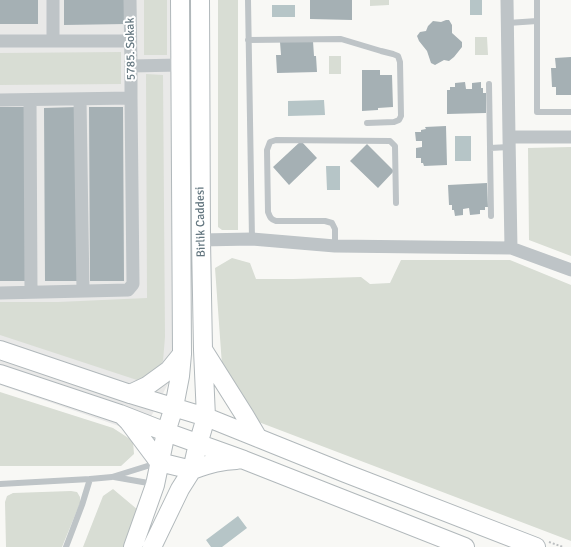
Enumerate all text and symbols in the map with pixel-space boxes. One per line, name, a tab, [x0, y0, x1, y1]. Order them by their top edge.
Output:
street label: 5785. Sokak	[123, 18, 139, 80]
street label: Birlik Caddesi	[193, 187, 209, 257]

